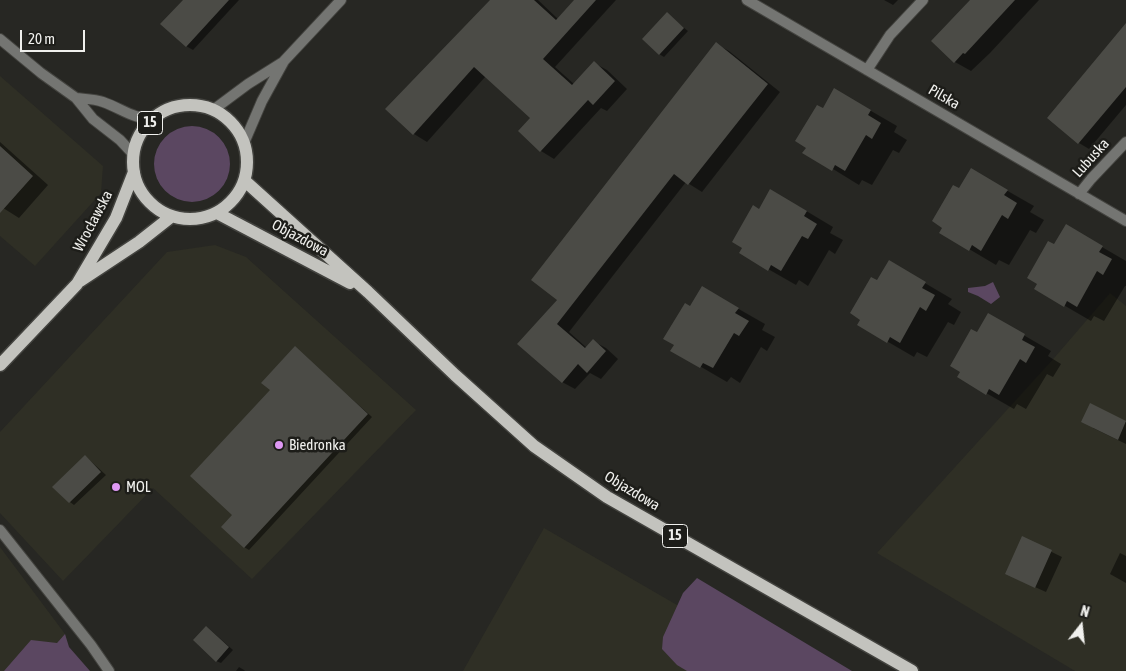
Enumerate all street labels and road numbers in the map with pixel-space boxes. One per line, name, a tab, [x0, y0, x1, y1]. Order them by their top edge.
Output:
street label: Pilska	[925, 81, 963, 113]
road number: 15	[138, 112, 162, 134]
street label: Lubuska	[1069, 135, 1113, 181]
street label: Wrocławska	[69, 187, 117, 255]
street label: Objazdowa	[269, 216, 331, 260]
street label: Objazdowa	[601, 467, 663, 515]
road number: 15	[662, 524, 688, 548]

